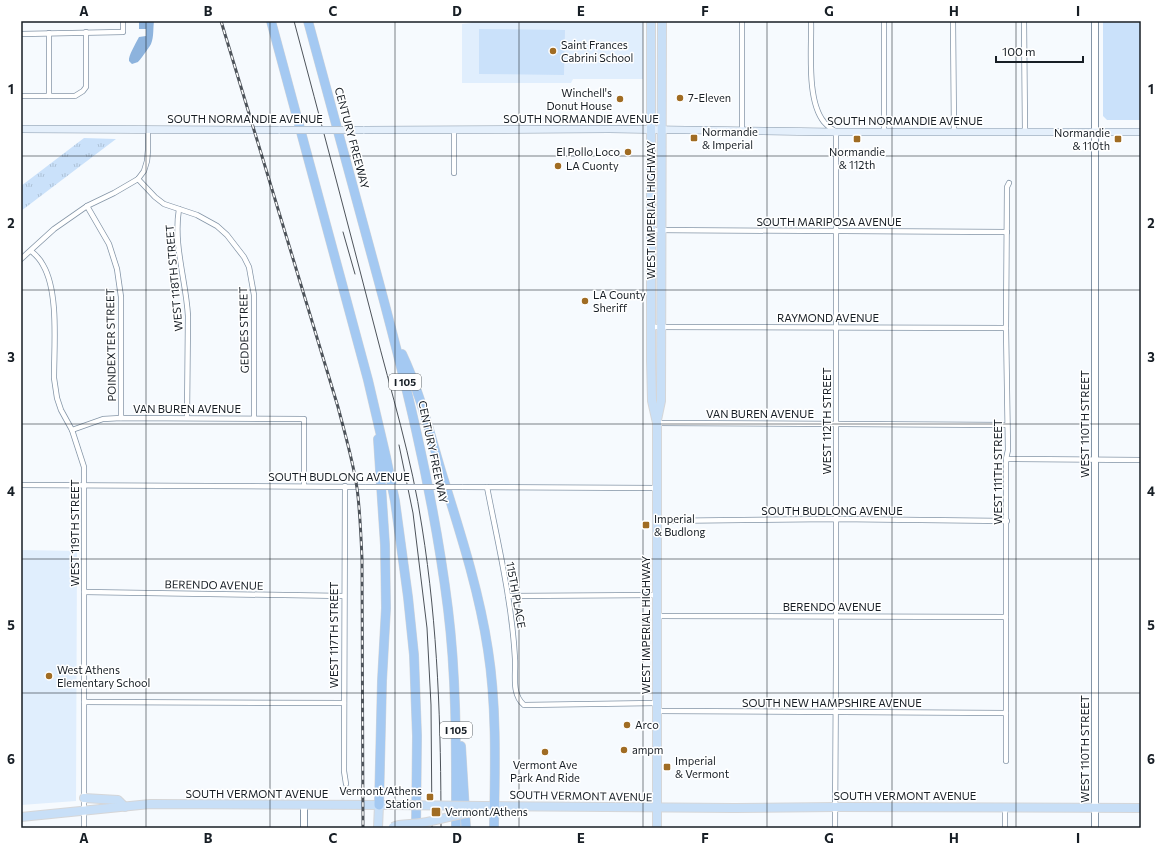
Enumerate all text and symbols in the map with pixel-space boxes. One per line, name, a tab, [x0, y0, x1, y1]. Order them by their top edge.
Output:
text: A	[79, 3, 89, 19]
text: B	[204, 3, 213, 19]
text: C	[329, 3, 338, 19]
text: D	[452, 3, 462, 19]
text: E	[577, 3, 585, 19]
text: F	[701, 3, 709, 19]
text: G	[824, 3, 834, 19]
text: H	[949, 3, 959, 19]
text: I	[1076, 3, 1080, 19]
place label: Saint Frances Cabrini School	[561, 38, 633, 64]
scale bar	[996, 38, 1083, 64]
text: 100 m	[1002, 44, 1036, 58]
marker: Saint Frances Cabrini School	[548, 46, 558, 56]
text: 1	[8, 81, 14, 97]
text: 1	[1148, 81, 1154, 97]
street label: CENTURY FREEWAY	[333, 86, 372, 190]
place label: Winchell's Donut House	[546, 86, 612, 112]
place label: 7-Eleven	[688, 91, 731, 104]
marker: 7-Eleven	[675, 93, 685, 103]
marker: Winchell's Donut House	[615, 94, 625, 104]
street label: SOUTH NORMANDIE AVENUE	[167, 112, 323, 125]
street label: SOUTH NORMANDIE AVENUE	[503, 112, 659, 125]
street label: SOUTH NORMANDIE AVENUE	[827, 114, 983, 127]
place label: Normandie & Imperial	[702, 125, 758, 151]
place label: Normandie & 110th	[1054, 126, 1110, 152]
marker: Normandie & Imperial	[689, 133, 699, 143]
marker: Normandie & 112th	[852, 134, 862, 144]
marker: Normandie & 110th	[1113, 134, 1123, 144]
street label: WEST IMPERIAL HIGHWAY	[644, 141, 657, 279]
place label: El Pollo Loco	[556, 145, 620, 158]
place label: Normandie & 112th	[829, 145, 885, 171]
marker: El Pollo Loco	[623, 147, 633, 157]
place label: LA Cuonty	[566, 159, 619, 172]
marker: LA Cuonty	[553, 161, 563, 171]
text: 2	[7, 215, 15, 231]
street label: SOUTH MARIPOSA AVENUE	[756, 215, 902, 228]
text: 2	[1147, 215, 1155, 231]
street label: WEST 118TH STREET	[162, 224, 185, 332]
street label: GEDDES STREET	[236, 287, 251, 373]
street label: POINDEXTER STREET	[103, 288, 118, 402]
place label: LA County Sheriff	[593, 288, 646, 314]
marker: LA County Sheriff	[580, 296, 590, 306]
street label: RAYMOND AVENUE	[777, 311, 879, 324]
text: 3	[7, 349, 15, 365]
text: 3	[1147, 349, 1155, 365]
street label: WEST 112TH STREET	[820, 368, 833, 474]
street label: WEST 110TH STREET	[1078, 370, 1091, 478]
road number: I 105	[389, 374, 421, 390]
street label: CENTURY FREEWAY	[416, 399, 451, 504]
street label: VAN BUREN AVENUE	[133, 402, 241, 415]
street label: VAN BUREN AVENUE	[706, 407, 814, 420]
street label: WEST 111TH STREET	[991, 419, 1004, 525]
street label: SOUTH BUDLONG AVENUE	[268, 470, 410, 483]
street label: WEST 119TH STREET	[68, 479, 81, 587]
text: 4	[7, 483, 15, 499]
text: 4	[1147, 483, 1155, 499]
street label: SOUTH BUDLONG AVENUE	[761, 504, 903, 517]
place label: Imperial & Budlong	[654, 512, 705, 538]
marker: Imperial & Budlong	[641, 520, 651, 530]
street label: WEST IMPERIAL HIGHWAY	[639, 556, 652, 694]
street label: 115TH PLACE	[504, 561, 529, 629]
street label: BERENDO AVENUE	[165, 577, 263, 592]
street label: WEST 117TH STREET	[327, 582, 340, 688]
street label: BERENDO AVENUE	[783, 600, 881, 613]
text: 5	[7, 617, 15, 633]
text: 5	[1147, 617, 1155, 633]
place label: West Athens Elementary School	[57, 663, 150, 689]
marker: West Athens Elementary School	[44, 671, 54, 681]
street label: WEST 110TH STREET	[1078, 695, 1091, 803]
street label: SOUTH NEW HAMPSHIRE AVENUE	[742, 696, 922, 709]
place label: Arco	[635, 718, 659, 731]
marker: Arco	[622, 720, 632, 730]
road number: I 105	[440, 722, 472, 738]
place label: ampm	[632, 743, 663, 756]
marker: ampm	[619, 745, 629, 755]
marker: Vermont Ave Park And Ride	[540, 747, 550, 757]
text: 6	[7, 751, 15, 767]
text: 6	[1147, 751, 1155, 767]
place label: Imperial & Vermont	[675, 754, 730, 780]
place label: Vermont Ave Park And Ride	[510, 758, 580, 784]
marker: Imperial & Vermont	[662, 762, 672, 772]
place label: Vermont/Athens Station	[339, 784, 422, 810]
street label: SOUTH VERMONT AVENUE	[186, 787, 328, 800]
street label: SOUTH VERMONT AVENUE	[509, 788, 653, 803]
street label: SOUTH VERMONT AVENUE	[834, 789, 976, 802]
marker: Vermont/Athens Station	[425, 792, 435, 802]
place label: Vermont/Athens	[445, 805, 528, 818]
marker: Vermont/Athens	[430, 806, 442, 818]
text: A	[79, 830, 89, 846]
text: B	[204, 830, 213, 846]
text: C	[329, 830, 338, 846]
text: D	[452, 830, 462, 846]
text: E	[577, 830, 585, 846]
text: F	[701, 830, 709, 846]
text: G	[824, 830, 834, 846]
text: H	[949, 830, 959, 846]
text: I	[1076, 830, 1080, 846]

